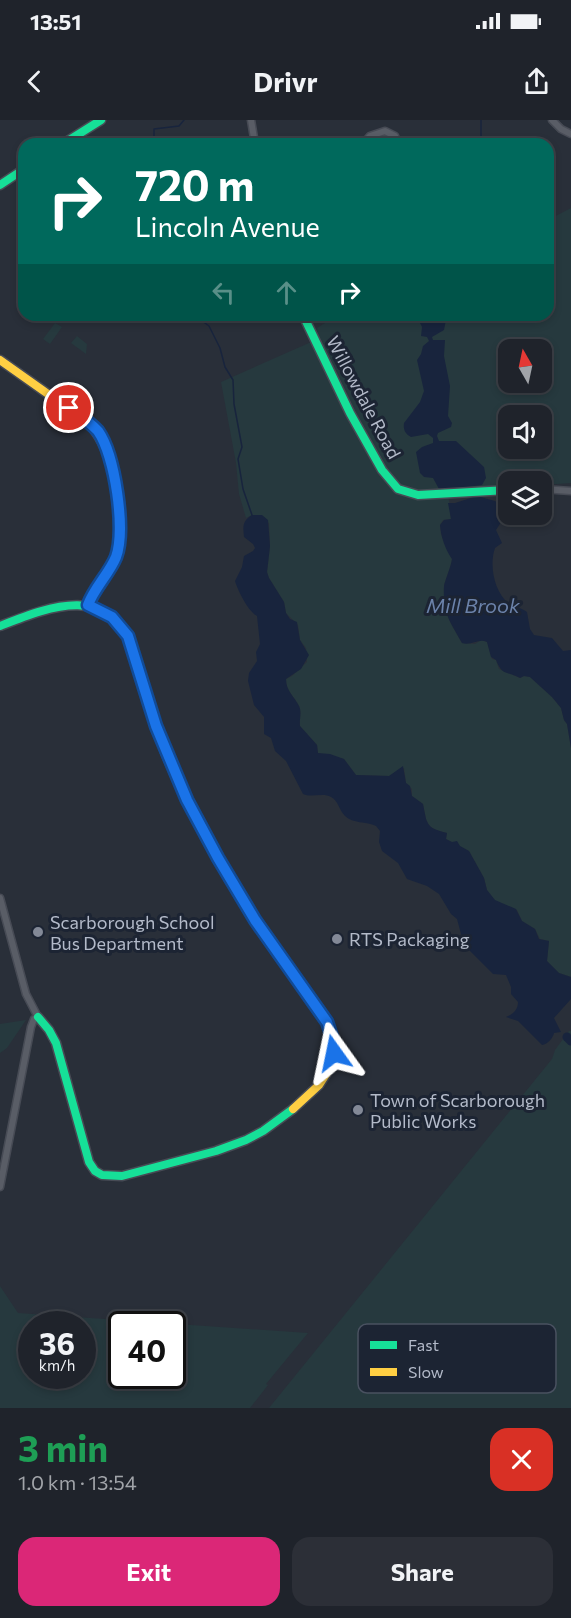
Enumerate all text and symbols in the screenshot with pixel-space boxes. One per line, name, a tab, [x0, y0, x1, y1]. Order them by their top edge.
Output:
text: 13:51	[30, 8, 81, 35]
icon: back	[18, 65, 51, 98]
text: Drivr	[253, 65, 318, 98]
icon: share	[520, 65, 553, 98]
text: 720 m	[135, 158, 254, 210]
icon: right	[36, 162, 114, 240]
text: Lincoln Avenue	[135, 210, 320, 243]
icon: left	[207, 276, 240, 309]
icon: ahead	[270, 276, 303, 309]
icon: right	[333, 276, 366, 309]
street label: Willowdale Road	[322, 332, 406, 462]
north arrow	[498, 339, 552, 393]
map controls	[498, 339, 552, 525]
pin	[43, 382, 94, 433]
icon: arrive	[52, 391, 85, 424]
button: sound	[498, 405, 552, 459]
button: layers	[498, 471, 552, 525]
water label: Mill Brook	[426, 593, 521, 617]
place label: Scarborough School Bus Department	[50, 911, 215, 954]
marker: Scarborough School Bus Department	[31, 925, 45, 939]
place label: RTS Packaging	[349, 928, 470, 950]
marker: RTS Packaging	[330, 932, 344, 946]
position arrow	[302, 1021, 366, 1085]
place label: Town of Scarborough Public Works	[370, 1089, 545, 1132]
marker: Town of Scarborough Public Works	[351, 1103, 365, 1117]
speed limit sign: 40	[108, 1311, 186, 1389]
text: 36	[39, 1324, 75, 1361]
legend	[358, 1324, 556, 1393]
text: Fast	[408, 1335, 439, 1354]
text: km/h	[39, 1356, 75, 1374]
text: Slow	[408, 1362, 444, 1381]
text: 3 min	[18, 1425, 108, 1469]
button: close	[490, 1428, 553, 1491]
text: 1.0 km · 13:54	[18, 1470, 137, 1494]
button: Exit	[18, 1537, 280, 1606]
button: Share	[292, 1537, 553, 1606]

